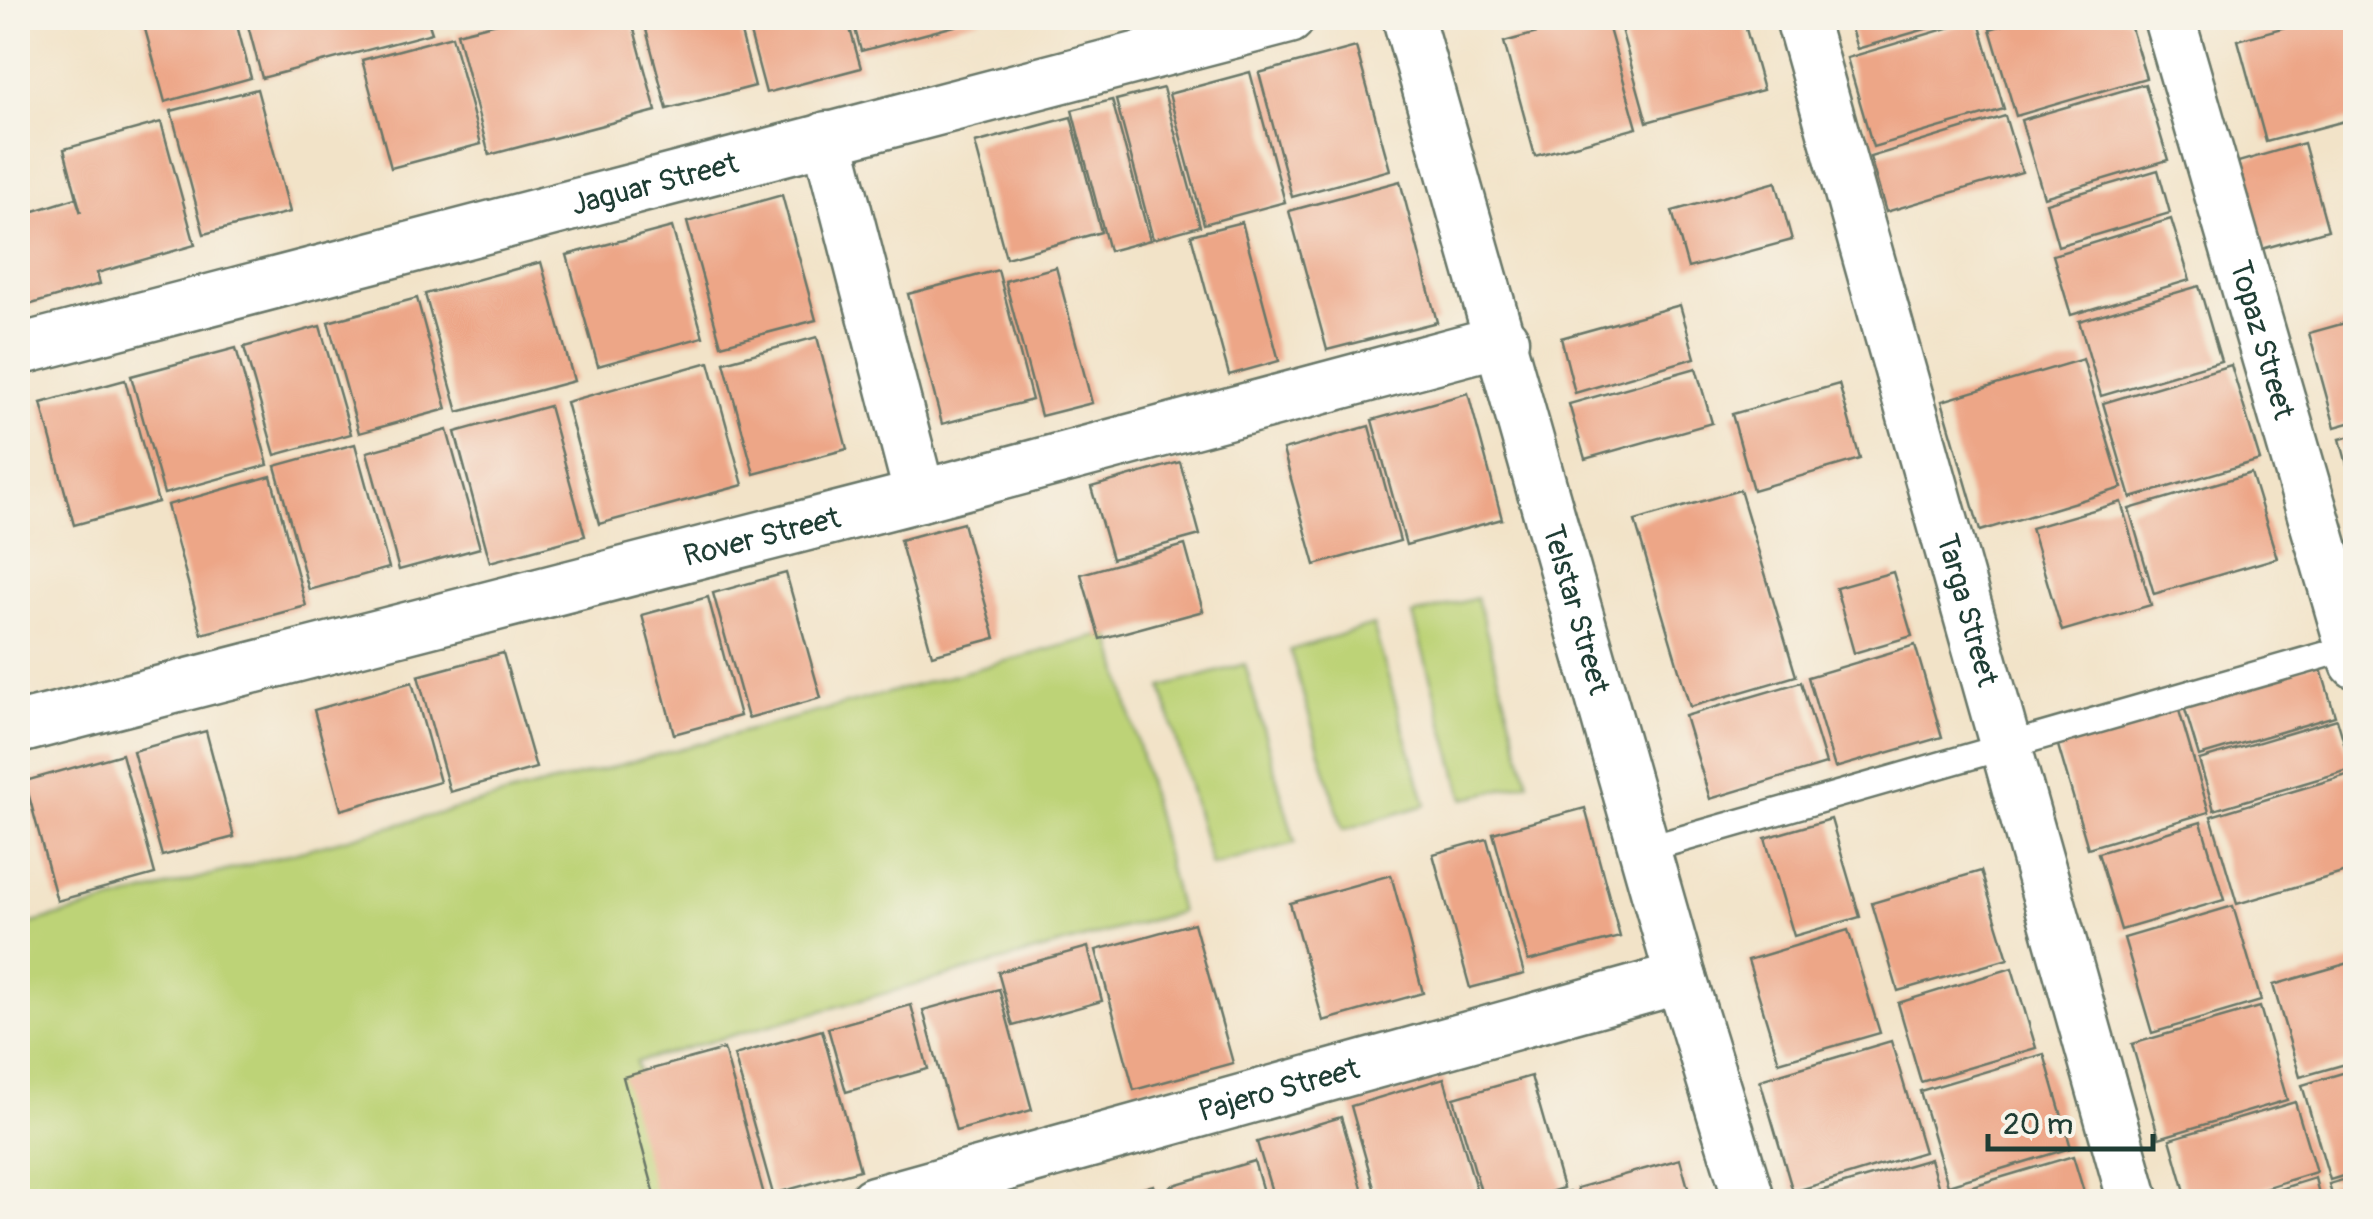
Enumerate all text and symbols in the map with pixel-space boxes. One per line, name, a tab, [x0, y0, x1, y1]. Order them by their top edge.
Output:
street label: Jaguar Street	[567, 144, 743, 223]
street label: Topaz Street	[2222, 256, 2303, 424]
street label: Rover Street	[679, 499, 845, 575]
street label: Telstar Street	[1535, 520, 1618, 700]
street label: Targa Street	[1929, 530, 2007, 691]
street label: Pajero Street	[1194, 1050, 1364, 1130]
scale bar	[1988, 1089, 2153, 1151]
text: 20 m	[2003, 1106, 2073, 1143]

